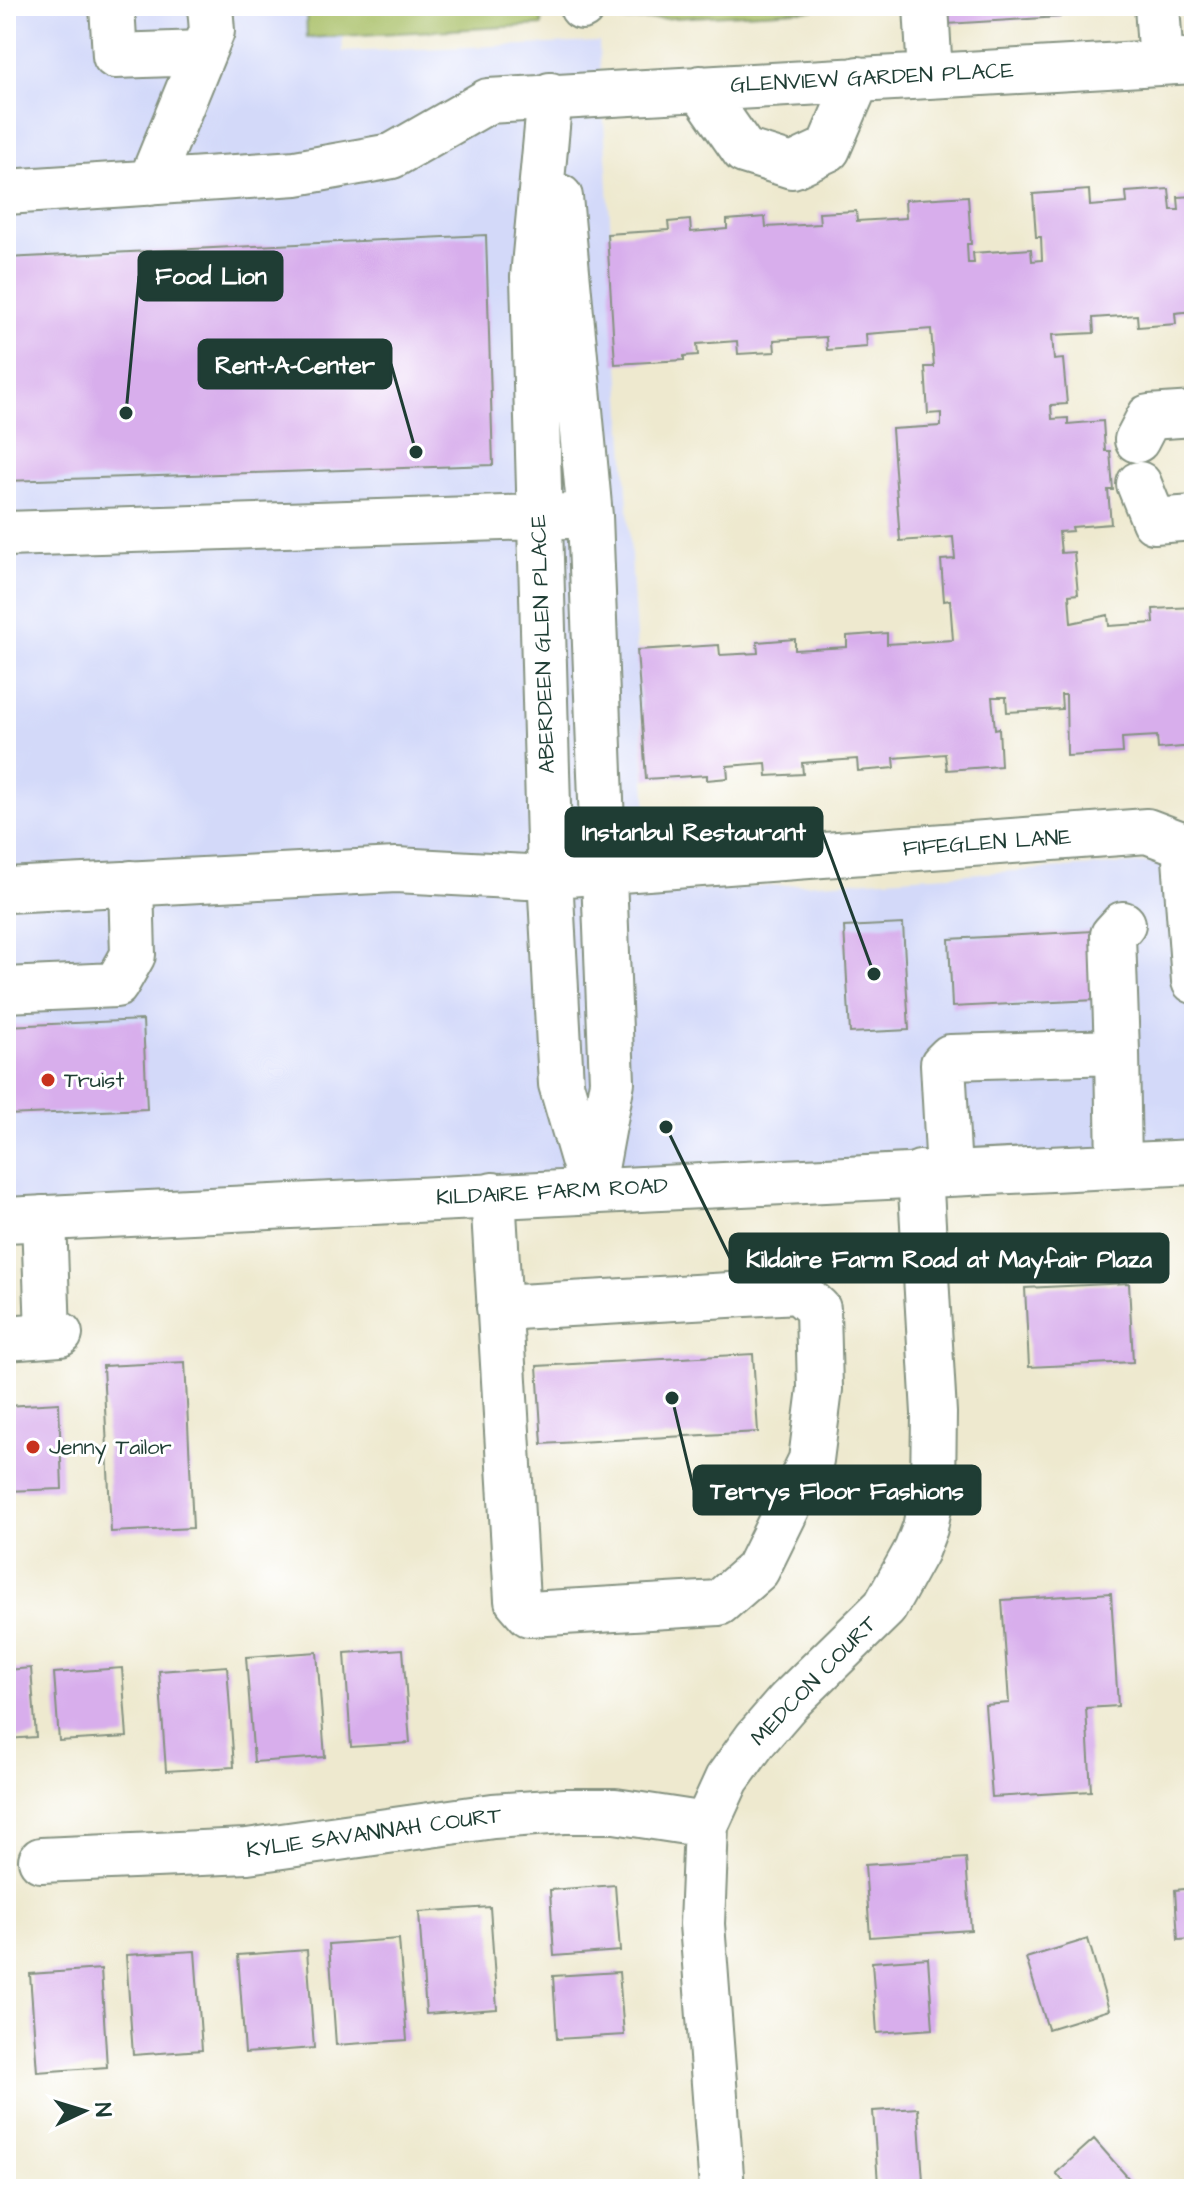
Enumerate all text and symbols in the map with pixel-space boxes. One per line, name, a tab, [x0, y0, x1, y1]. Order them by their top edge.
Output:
street label: GLENVIEW GARDEN PLACE	[730, 55, 1014, 101]
callout: Food Lion	[139, 252, 282, 300]
text: Food Lion	[155, 260, 267, 294]
callout: Rent-A-Center	[199, 340, 391, 388]
text: Rent-A-Center	[215, 349, 376, 383]
street label: ABERDEEN GLEN PLACE	[523, 514, 563, 774]
callout: Instanbul Restaurant	[566, 808, 822, 856]
text: Instanbul Restaurant	[582, 816, 806, 850]
street label: FIFEGLEN LANE	[902, 822, 1072, 864]
place label: Truist	[64, 1065, 124, 1096]
marker: Truist	[39, 1071, 57, 1089]
street label: KILDAIRE FARM ROAD	[435, 1170, 669, 1214]
callout: Kildaire Farm Road at Mayfair Plaza	[730, 1234, 1168, 1282]
text: Kildaire Farm Road at Mayfair Plaza	[746, 1243, 1153, 1279]
place label: Jenny Tailor	[49, 1432, 172, 1464]
marker: Jenny Tailor	[24, 1438, 42, 1456]
callout: Terrys Floor Fashions	[694, 1466, 980, 1514]
text: Terrys Floor Fashions	[709, 1475, 964, 1511]
street label: MEDCON COURT	[744, 1609, 885, 1753]
street label: KYLIE SAVANNAH COURT	[244, 1800, 504, 1866]
north arrow	[44, 2071, 124, 2151]
text: N	[87, 2102, 118, 2118]

